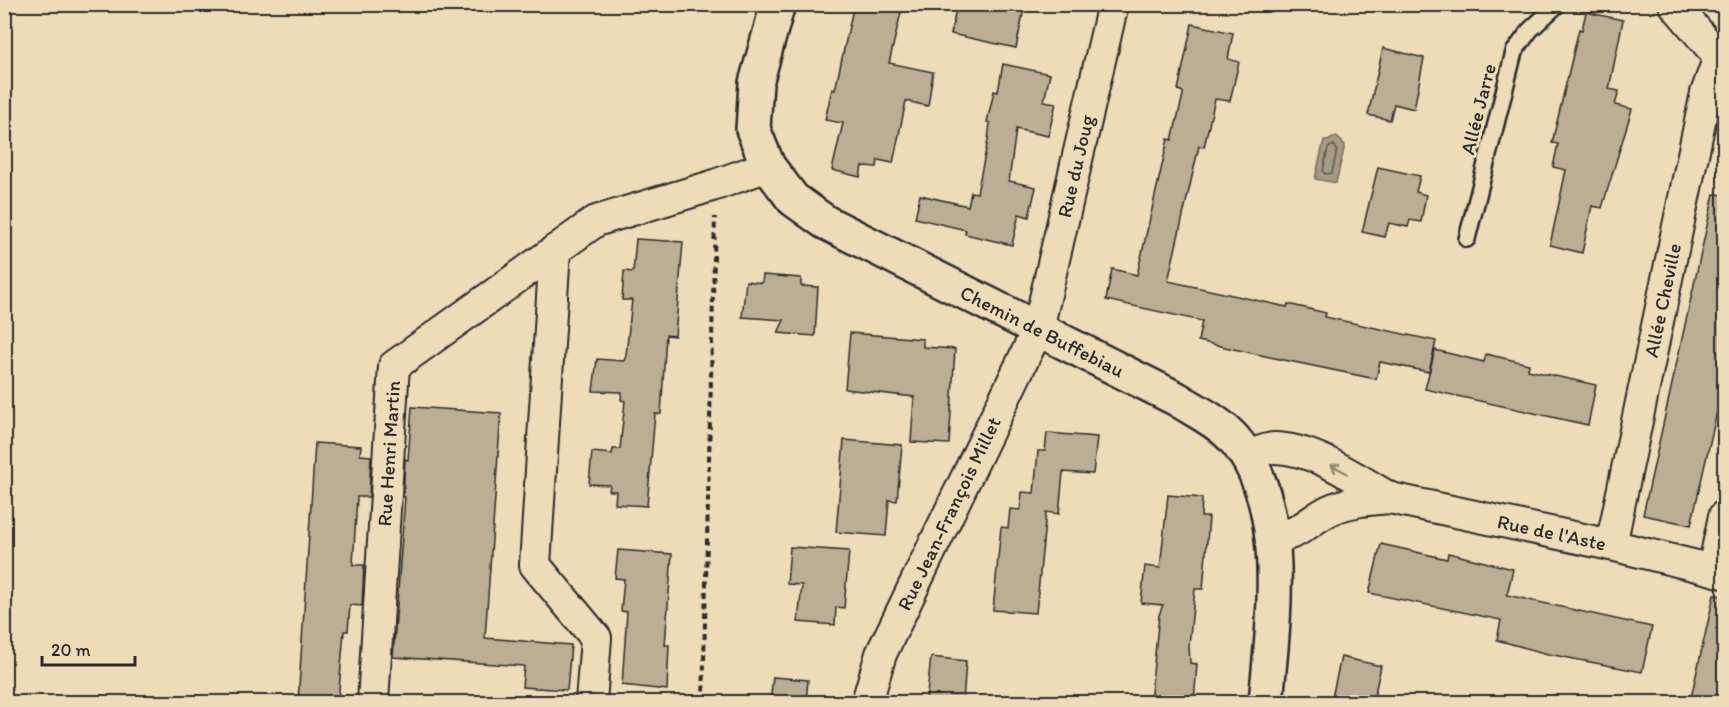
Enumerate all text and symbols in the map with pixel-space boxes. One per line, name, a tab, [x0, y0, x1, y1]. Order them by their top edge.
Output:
street label: Allée Jarre	[1455, 61, 1501, 157]
street label: Rue du Joug	[1052, 112, 1099, 220]
street label: Allée Cheville	[1639, 241, 1686, 360]
street label: Chemin de Buffebiau	[956, 280, 1128, 383]
street label: Rue Henri Martin	[372, 380, 405, 527]
street label: Rue Jean-François Millet	[892, 413, 1006, 614]
one-way arrow	[1331, 463, 1348, 475]
street label: Rue de l'Aste	[1495, 509, 1608, 556]
scale bar	[42, 629, 135, 667]
text: 20 m	[51, 639, 91, 661]

